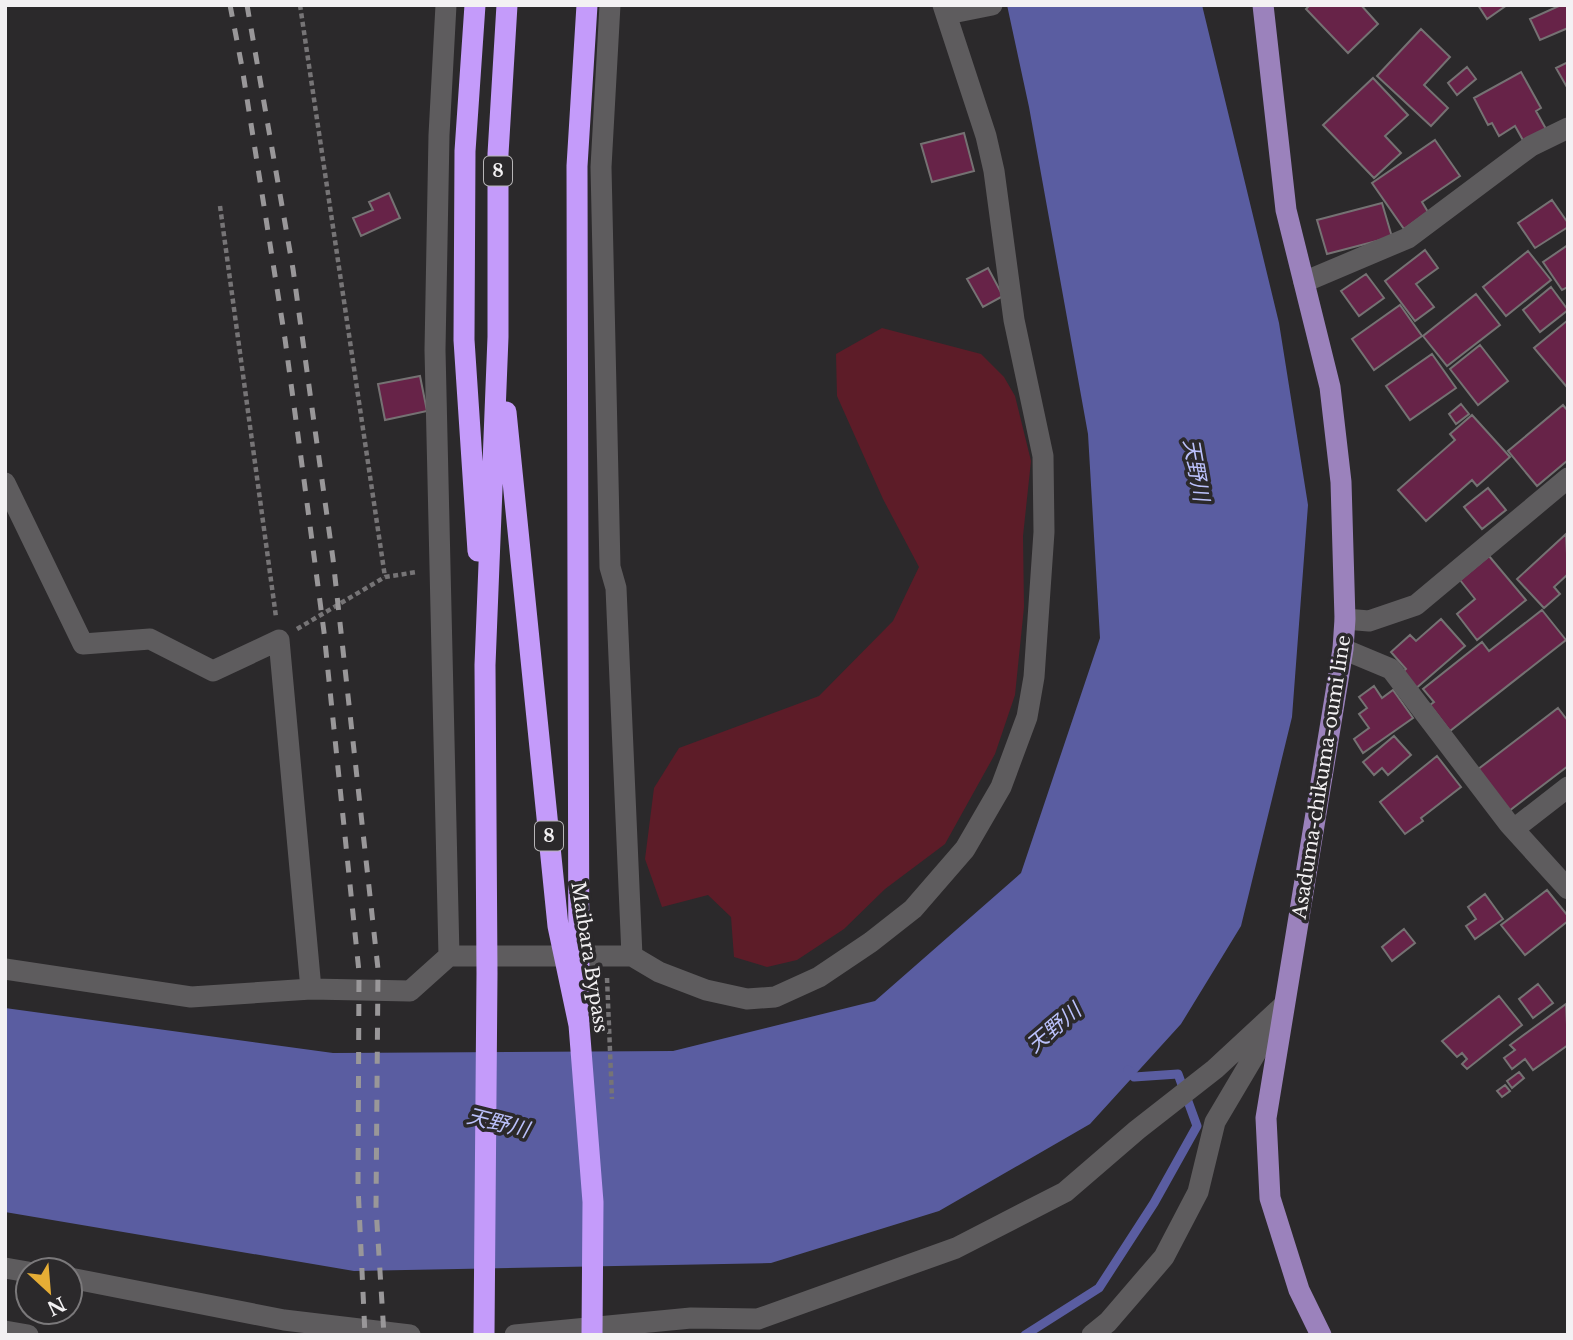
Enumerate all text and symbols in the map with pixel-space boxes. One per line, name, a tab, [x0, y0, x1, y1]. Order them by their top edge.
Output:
road number: 8	[484, 156, 512, 186]
water label: 天野川	[1178, 437, 1215, 505]
street label: Asaduma-chikuma-oumi line	[1288, 634, 1355, 922]
road number: 8	[535, 822, 563, 850]
street label: Maibara Bypass	[566, 880, 613, 1034]
water label: 天野川	[1022, 997, 1088, 1058]
water label: 天野川	[464, 1103, 534, 1144]
north arrow	[14, 1256, 84, 1326]
text: N	[43, 1292, 69, 1320]

